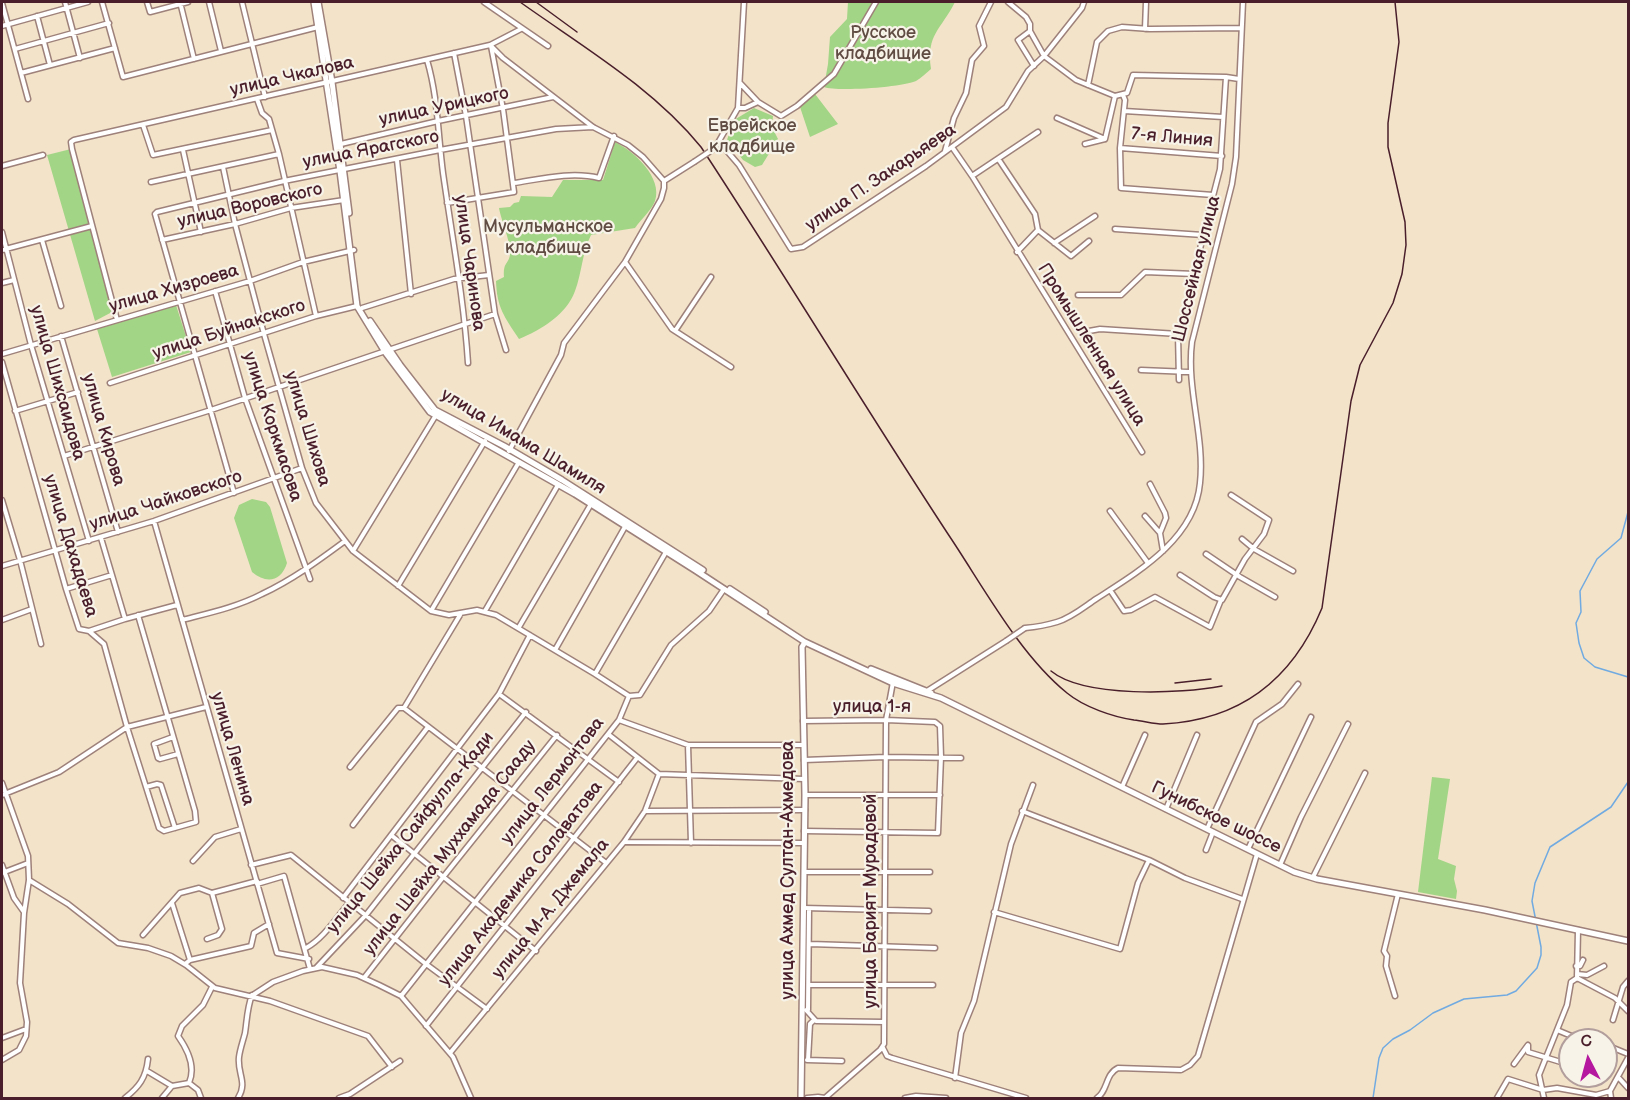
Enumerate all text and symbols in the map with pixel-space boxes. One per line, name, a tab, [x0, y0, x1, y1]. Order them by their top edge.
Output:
park label: Русское кладбищие	[835, 22, 931, 64]
street label: улица Чкалова	[228, 52, 356, 102]
street label: улица Урицкого	[377, 83, 511, 131]
park label: Еврейское кладбище	[707, 115, 797, 158]
street label: улица П. Закарьяева	[802, 120, 960, 236]
street label: 7-я Линия	[1130, 124, 1214, 152]
street label: улица Ярагского	[301, 126, 441, 174]
street label: улица Воровского	[175, 179, 325, 233]
street label: Шоссейная улица	[1168, 193, 1226, 345]
street label: улица Чаринова	[449, 194, 489, 332]
park label: Мусульманское кладбище	[483, 216, 613, 258]
street label: улица Хизроева	[107, 260, 241, 318]
street label: Промышленная улица	[1032, 260, 1150, 430]
street label: улица Буйнакского	[150, 295, 308, 365]
street label: улица Шихсаидова	[25, 303, 89, 463]
street label: улица Коркмасова	[238, 349, 306, 505]
street label: улица Шихова	[279, 369, 335, 489]
street label: улица Кирова	[77, 371, 129, 489]
street label: улица Имама Шамиля	[437, 384, 609, 500]
street label: улица Чайковского	[87, 466, 245, 536]
street label: улица Дахадаева	[38, 472, 102, 620]
street label: улица Ленина	[205, 690, 259, 808]
street label: улица 1-я	[833, 696, 911, 718]
street label: улица Лермонтова	[497, 713, 609, 849]
street label: улица Шейха Сайфулла-Кади	[323, 728, 499, 938]
street label: улица Шейха Муххамада Сааду	[359, 736, 541, 960]
street label: улица Ахмед Султан-Ахмедова	[777, 741, 799, 999]
street label: улица Академика Салаватова	[434, 777, 608, 991]
street label: Гунибское шоссе	[1148, 777, 1284, 859]
street label: улица Барият Мурадовой	[860, 794, 882, 1008]
street label: улица М-А. Джемала	[488, 834, 614, 984]
north arrow	[1558, 1028, 1618, 1088]
text: С	[1580, 1032, 1593, 1052]

